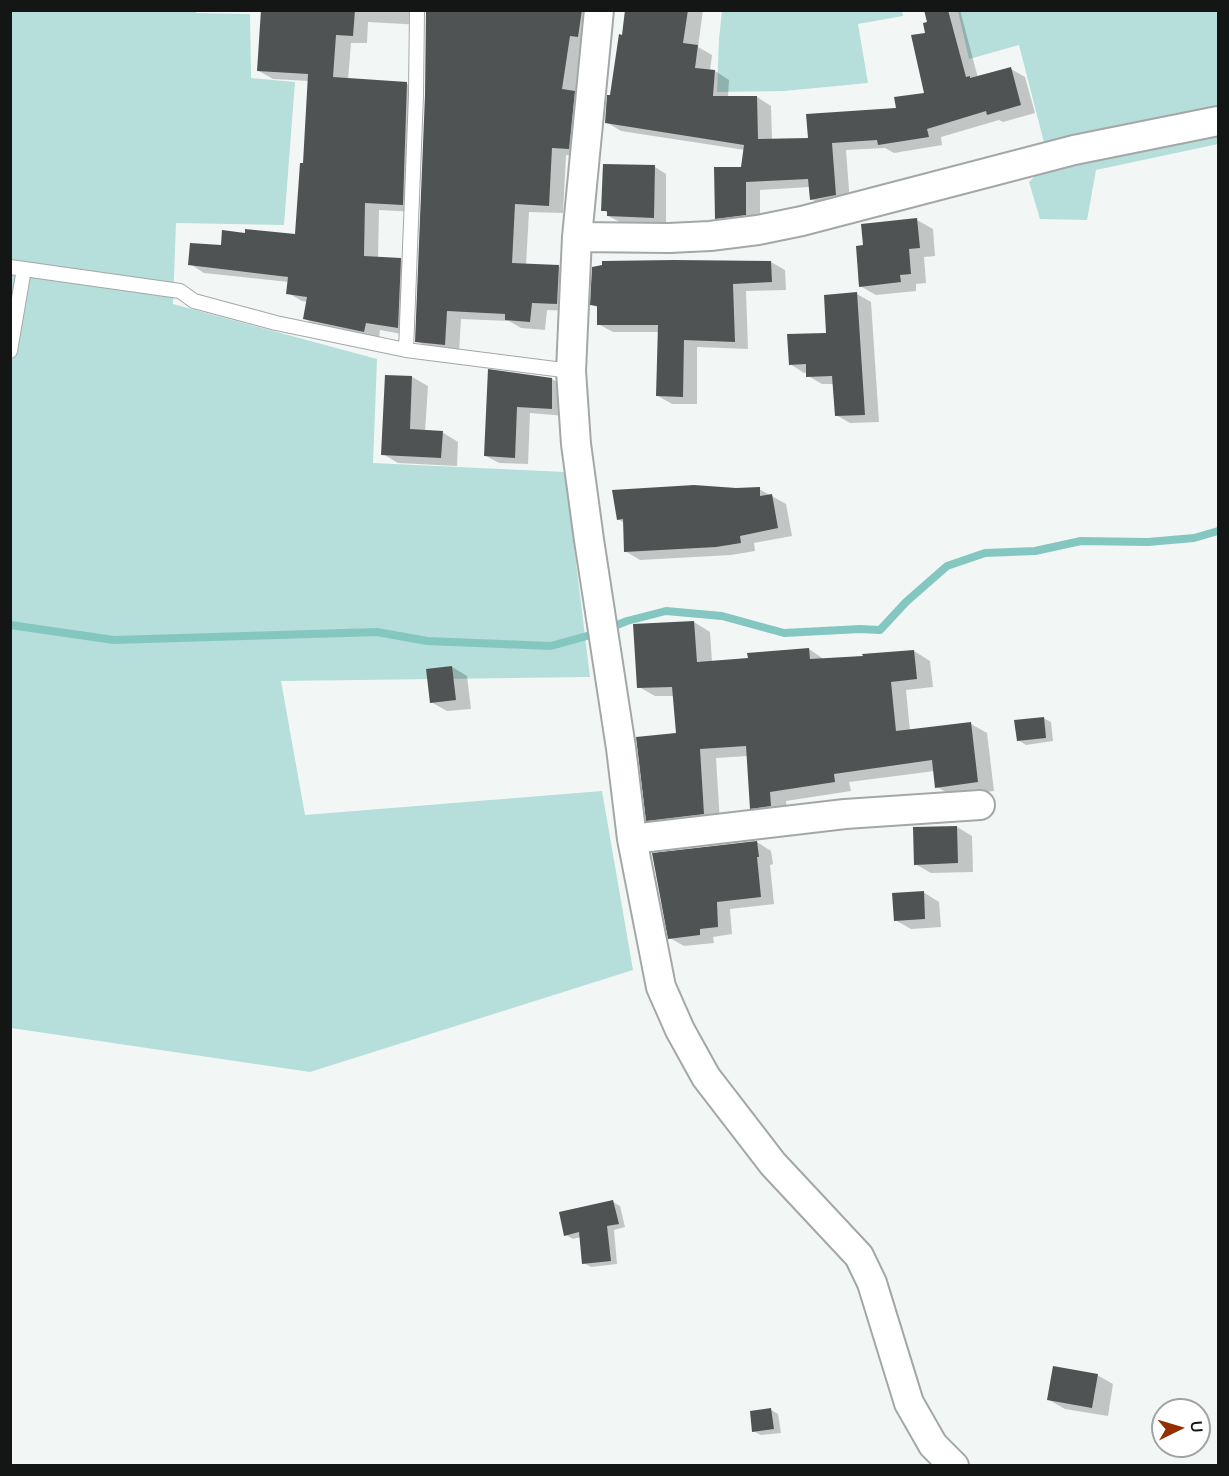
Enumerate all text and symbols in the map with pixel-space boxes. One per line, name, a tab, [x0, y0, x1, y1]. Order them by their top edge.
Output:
north arrow	[1151, 1398, 1211, 1458]
text: U	[1186, 1420, 1207, 1433]

